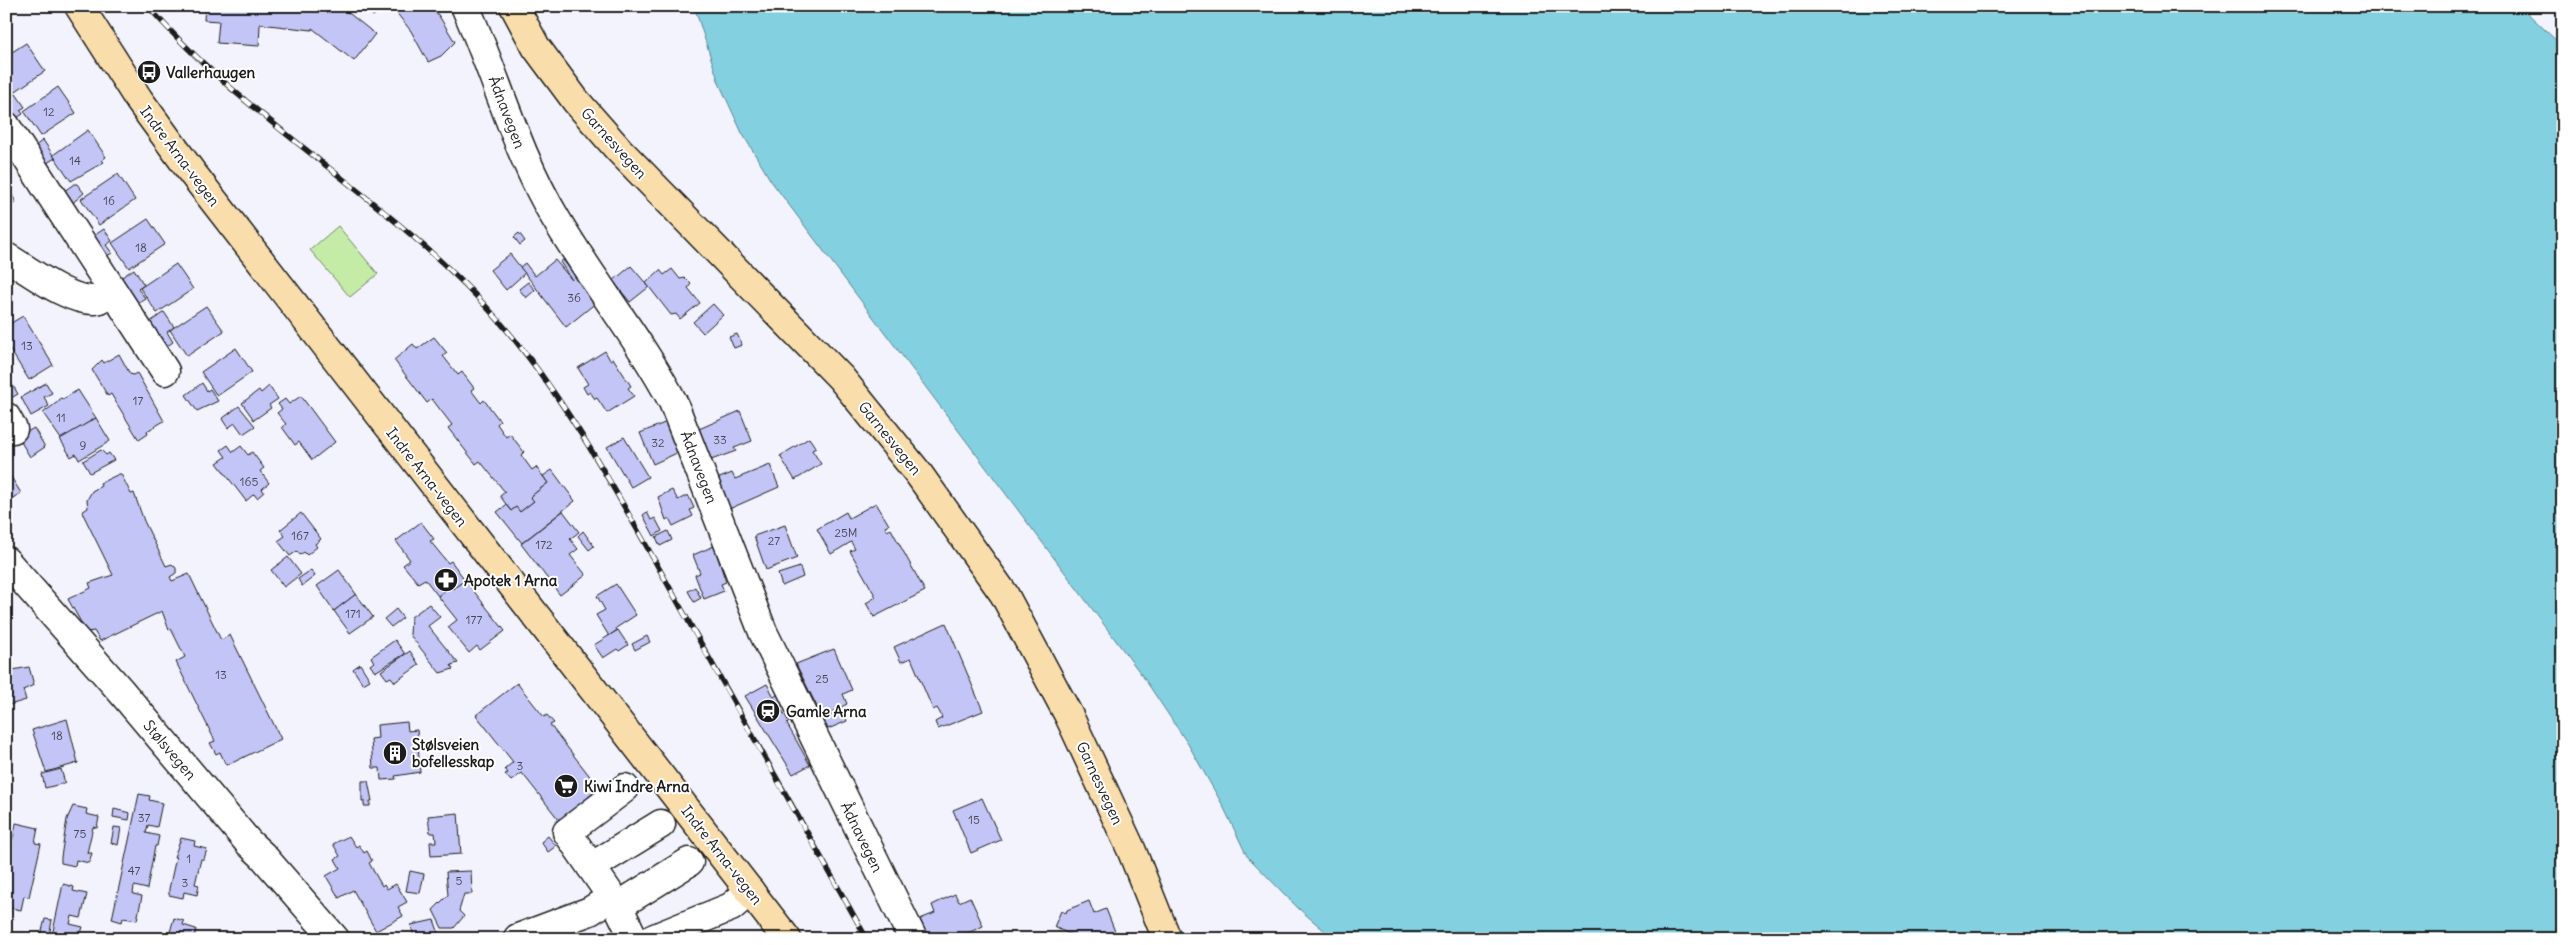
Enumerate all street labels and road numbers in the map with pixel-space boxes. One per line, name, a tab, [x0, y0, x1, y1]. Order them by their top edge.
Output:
street label: Ådnavegen	[484, 73, 531, 151]
street label: Indre Arna-vegen	[136, 102, 224, 210]
street label: Garnesvegen	[577, 103, 651, 183]
street label: Garnesvegen	[854, 397, 926, 479]
street label: Indre Arna-vegen	[382, 424, 472, 531]
street label: Ådnavegen	[676, 428, 723, 506]
street label: Stølsvegen	[139, 716, 201, 784]
street label: Garnesvegen	[1072, 738, 1128, 828]
street label: Ådnavegen	[837, 798, 888, 876]
street label: Indre Arna-vegen	[677, 802, 767, 909]

